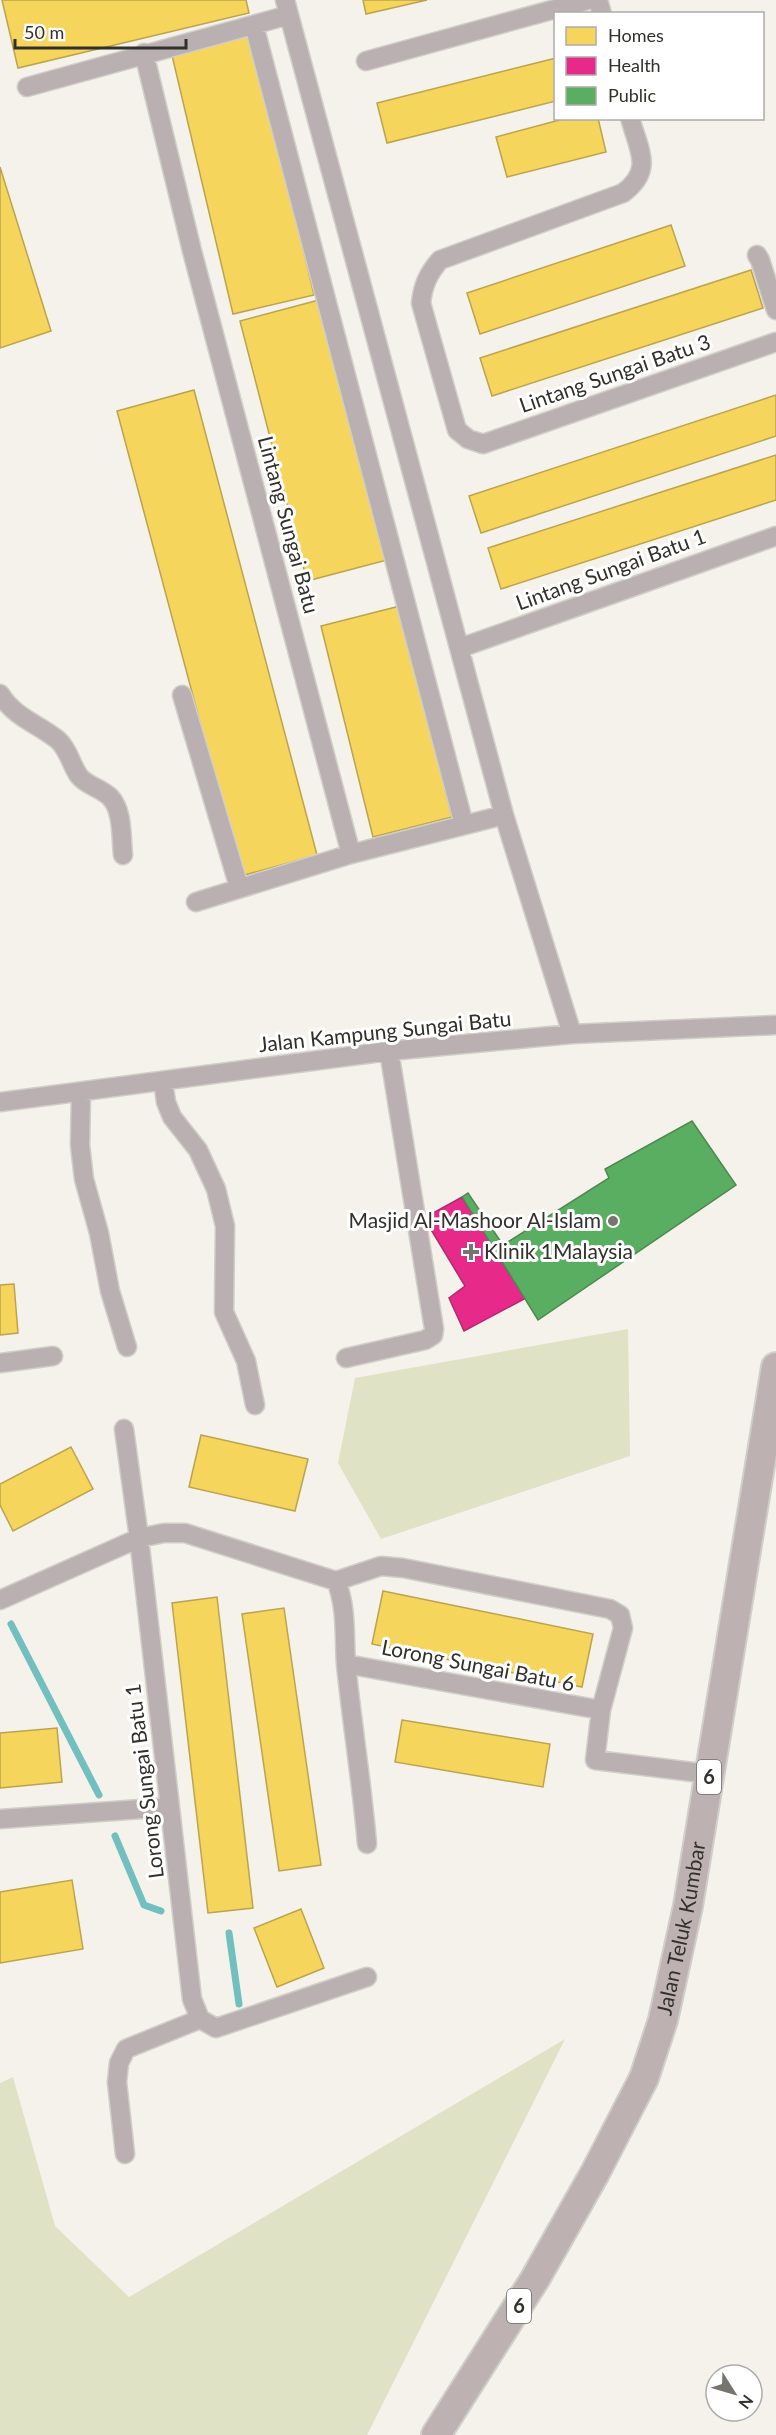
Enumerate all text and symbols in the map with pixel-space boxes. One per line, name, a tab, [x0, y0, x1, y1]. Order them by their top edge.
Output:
scale bar	[15, 12, 186, 50]
legend	[554, 12, 764, 120]
text: 50 m	[24, 21, 64, 43]
text: Homes	[608, 24, 664, 46]
text: Health	[608, 54, 661, 76]
text: Public	[608, 84, 656, 106]
street label: Lintang Sungai Batu 3	[516, 328, 713, 417]
street label: Lintang Sungai Batu	[254, 433, 325, 616]
street label: Lintang Sungai Batu 1	[512, 523, 709, 615]
street label: Jalan Kampung Sungai Batu	[257, 1005, 512, 1056]
place label: Masjid Al-Mashoor Al-Islam	[348, 1207, 601, 1232]
marker: Masjid Al-Mashoor Al-Islam	[606, 1214, 620, 1228]
place label: Klinik 1Malaysia	[484, 1238, 633, 1263]
marker: Klinik 1Malaysia	[462, 1243, 480, 1261]
street label: Lorong Sungai Batu 6	[380, 1634, 577, 1695]
street label: Lorong Sungai Batu 1	[119, 1682, 168, 1880]
road number: 6	[697, 1760, 721, 1794]
street label: Jalan Teluk Kumbar	[650, 1839, 709, 2017]
road number: 6	[507, 2289, 531, 2323]
north arrow	[704, 2363, 764, 2423]
text: N	[735, 2392, 758, 2413]

